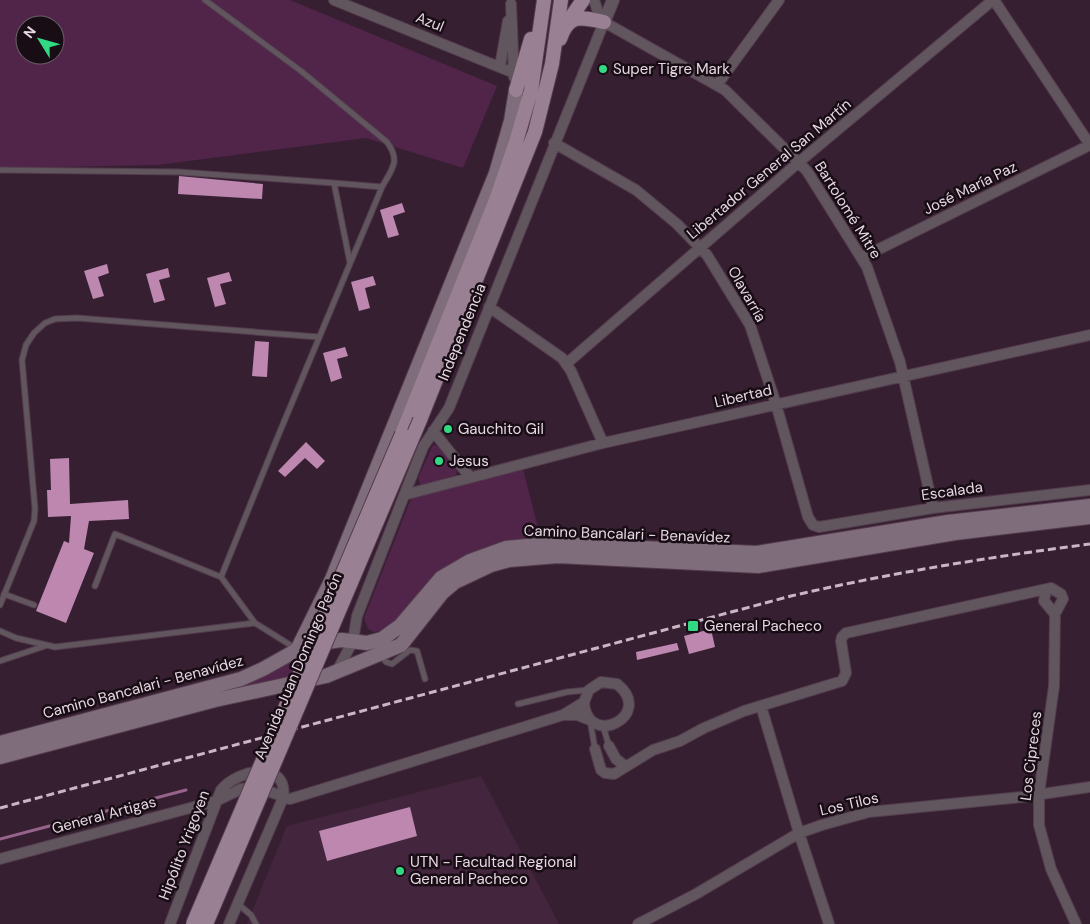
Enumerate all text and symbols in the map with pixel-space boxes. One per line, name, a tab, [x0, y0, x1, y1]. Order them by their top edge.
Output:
street label: Azul	[413, 7, 447, 37]
north arrow	[15, 15, 65, 65]
text: N	[19, 23, 40, 42]
place label: Super Tigre Mark	[613, 59, 730, 79]
marker: Super Tigre Mark	[597, 63, 609, 75]
street label: Libertador General San Martín	[683, 94, 855, 244]
street label: Bartolomé Mitre	[810, 157, 886, 263]
street label: José María Paz	[920, 157, 1020, 219]
street label: Olavarría	[723, 263, 771, 325]
street label: Independencia	[433, 280, 491, 384]
street label: Libertad	[712, 380, 774, 412]
place label: Gauchito Gil	[458, 419, 544, 439]
marker: Gauchito Gil	[442, 423, 454, 435]
place label: Jesus	[449, 451, 489, 471]
marker: Jesus	[433, 455, 445, 467]
street label: Escalada	[920, 477, 984, 505]
street label: Camino Bancalari - Benavídez	[523, 520, 731, 548]
street label: Avenida Juan Domingo Perón	[249, 569, 347, 763]
place label: General Pacheco	[704, 616, 822, 636]
marker: General Pacheco	[686, 619, 700, 633]
street label: Camino Bancalari - Benavídez	[41, 651, 246, 723]
street label: Los Cipreces	[1016, 710, 1046, 802]
street label: Hipólito Yrigoyen	[154, 787, 214, 903]
street label: Los Tilos	[818, 788, 880, 820]
street label: General Artigas	[50, 791, 158, 839]
place label: UTN - Facultad Regional General Pacheco	[410, 852, 576, 889]
marker: UTN - Facultad Regional General Pacheco	[394, 865, 406, 877]

